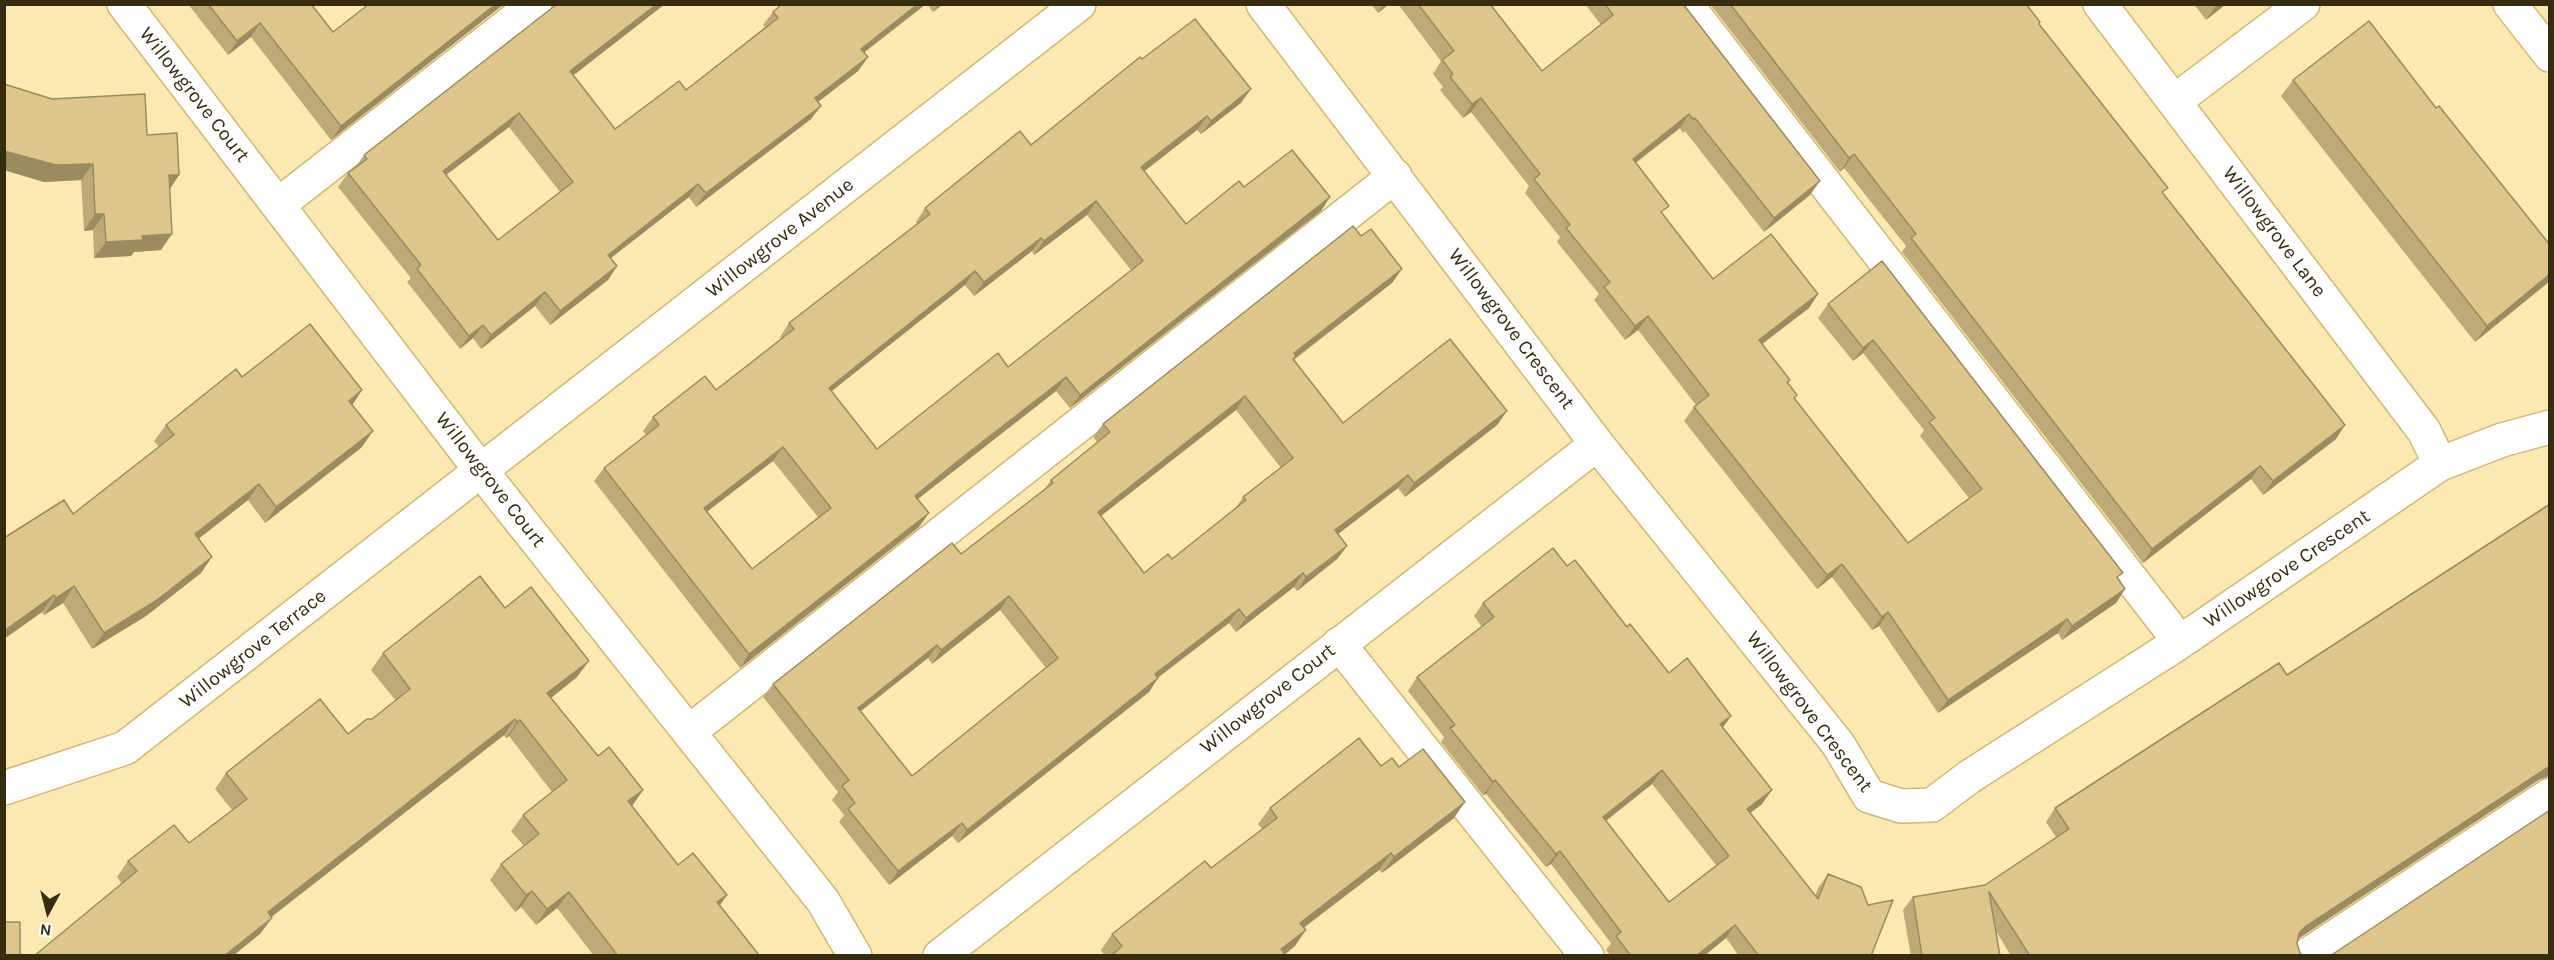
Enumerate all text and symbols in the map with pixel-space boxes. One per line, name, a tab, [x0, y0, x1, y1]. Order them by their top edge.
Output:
street label: Willowgrove Court	[134, 23, 254, 167]
street label: Willowgrove Lane	[2217, 162, 2331, 302]
street label: Willowgrove Avenue	[701, 173, 859, 303]
street label: Willowgrove Crescent	[1443, 244, 1579, 414]
street label: Willowgrove Court	[430, 408, 550, 552]
street label: Willowgrove Crescent	[2199, 504, 2375, 634]
street label: Willowgrove Terrace	[175, 584, 331, 714]
street label: Willowgrove Crescent	[1741, 627, 1877, 797]
street label: Willowgrove Court	[1196, 639, 1340, 759]
north arrow	[18, 882, 78, 942]
text: N	[39, 920, 53, 940]

